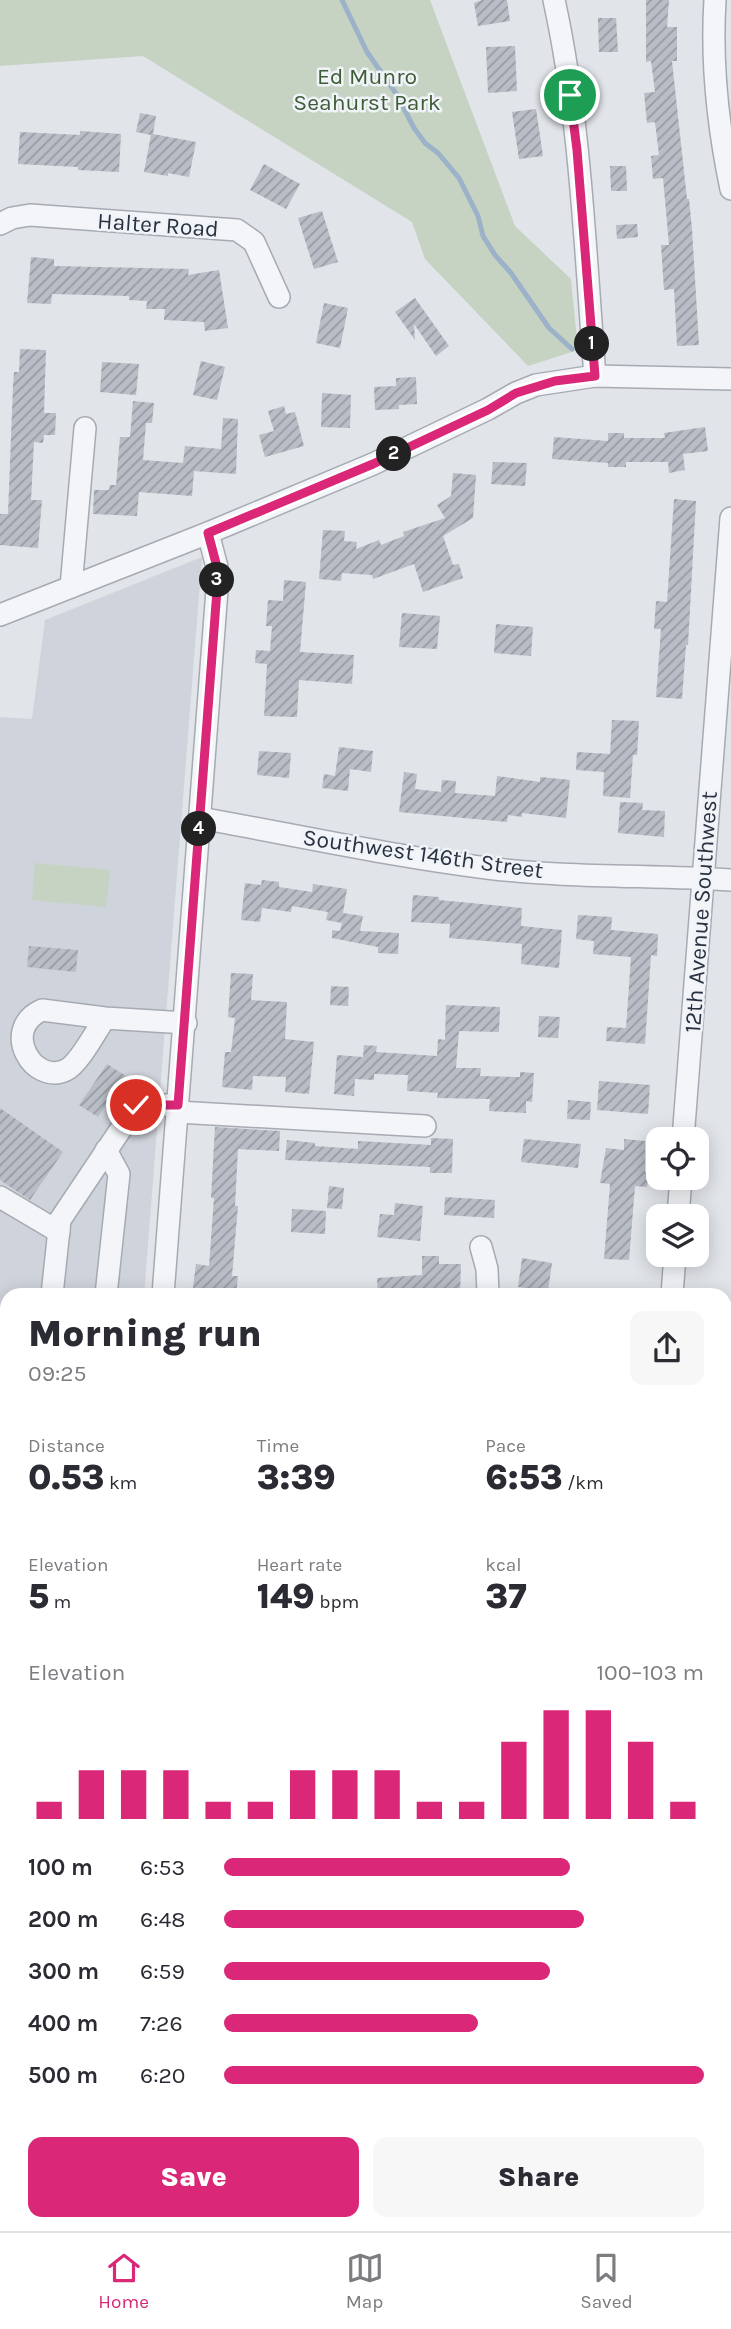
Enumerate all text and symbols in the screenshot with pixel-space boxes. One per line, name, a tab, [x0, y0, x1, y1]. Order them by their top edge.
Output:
park label: Ed Munro Seahurst Park	[293, 63, 441, 116]
pin	[540, 65, 600, 125]
icon: arrive	[551, 76, 589, 114]
street label: Halter Road	[96, 207, 220, 243]
pin: 1	[574, 326, 610, 362]
text: 1	[588, 332, 595, 354]
pin: 2	[376, 436, 412, 472]
text: 2	[388, 442, 399, 464]
pin: 3	[200, 562, 234, 598]
text: 3	[211, 568, 222, 590]
street label: 12th Avenue Southwest	[679, 790, 723, 1034]
pin: 4	[182, 812, 216, 846]
text: 4	[193, 817, 204, 839]
street label: Southwest 146th Street	[301, 824, 545, 884]
pin	[106, 1075, 166, 1135]
icon: check	[117, 1086, 155, 1124]
map controls	[646, 1127, 709, 1267]
button: locate	[646, 1127, 709, 1190]
button: layers	[646, 1204, 709, 1267]
text: Morning run	[28, 1311, 262, 1356]
button: share	[630, 1311, 704, 1385]
text: 09:25	[28, 1360, 87, 1387]
text: Distance	[28, 1435, 105, 1457]
text: Time	[257, 1435, 299, 1457]
text: Pace	[485, 1435, 526, 1457]
text: 0.53	[28, 1457, 104, 1498]
text: 3:39	[257, 1457, 336, 1498]
text: 6:53	[485, 1457, 563, 1498]
text: km	[104, 1472, 137, 1494]
text: /km	[563, 1472, 604, 1494]
text: Elevation	[28, 1554, 108, 1576]
text: Heart rate	[257, 1554, 342, 1576]
text: kcal	[485, 1554, 522, 1576]
text: 5	[28, 1576, 49, 1617]
text: 149	[257, 1576, 315, 1617]
text: 37	[485, 1576, 527, 1617]
text: m	[49, 1591, 71, 1613]
text: bpm	[315, 1591, 359, 1613]
text: Elevation	[28, 1659, 125, 1686]
text: 100–103 m	[596, 1659, 704, 1686]
text: 100 m	[28, 1854, 93, 1881]
text: 6:53	[140, 1854, 185, 1881]
text: 200 m	[28, 1906, 99, 1933]
text: 6:48	[140, 1906, 185, 1933]
text: 300 m	[28, 1958, 99, 1985]
text: 6:59	[140, 1958, 185, 1985]
text: 400 m	[28, 2010, 98, 2037]
text: 7:26	[140, 2010, 183, 2037]
text: 500 m	[28, 2062, 98, 2089]
text: 6:20	[140, 2062, 185, 2089]
button: Save	[28, 2137, 359, 2217]
button: Share	[373, 2137, 704, 2217]
tab: Home	[98, 2249, 149, 2313]
tab: Map	[346, 2249, 384, 2313]
tab: Saved	[580, 2249, 633, 2313]

